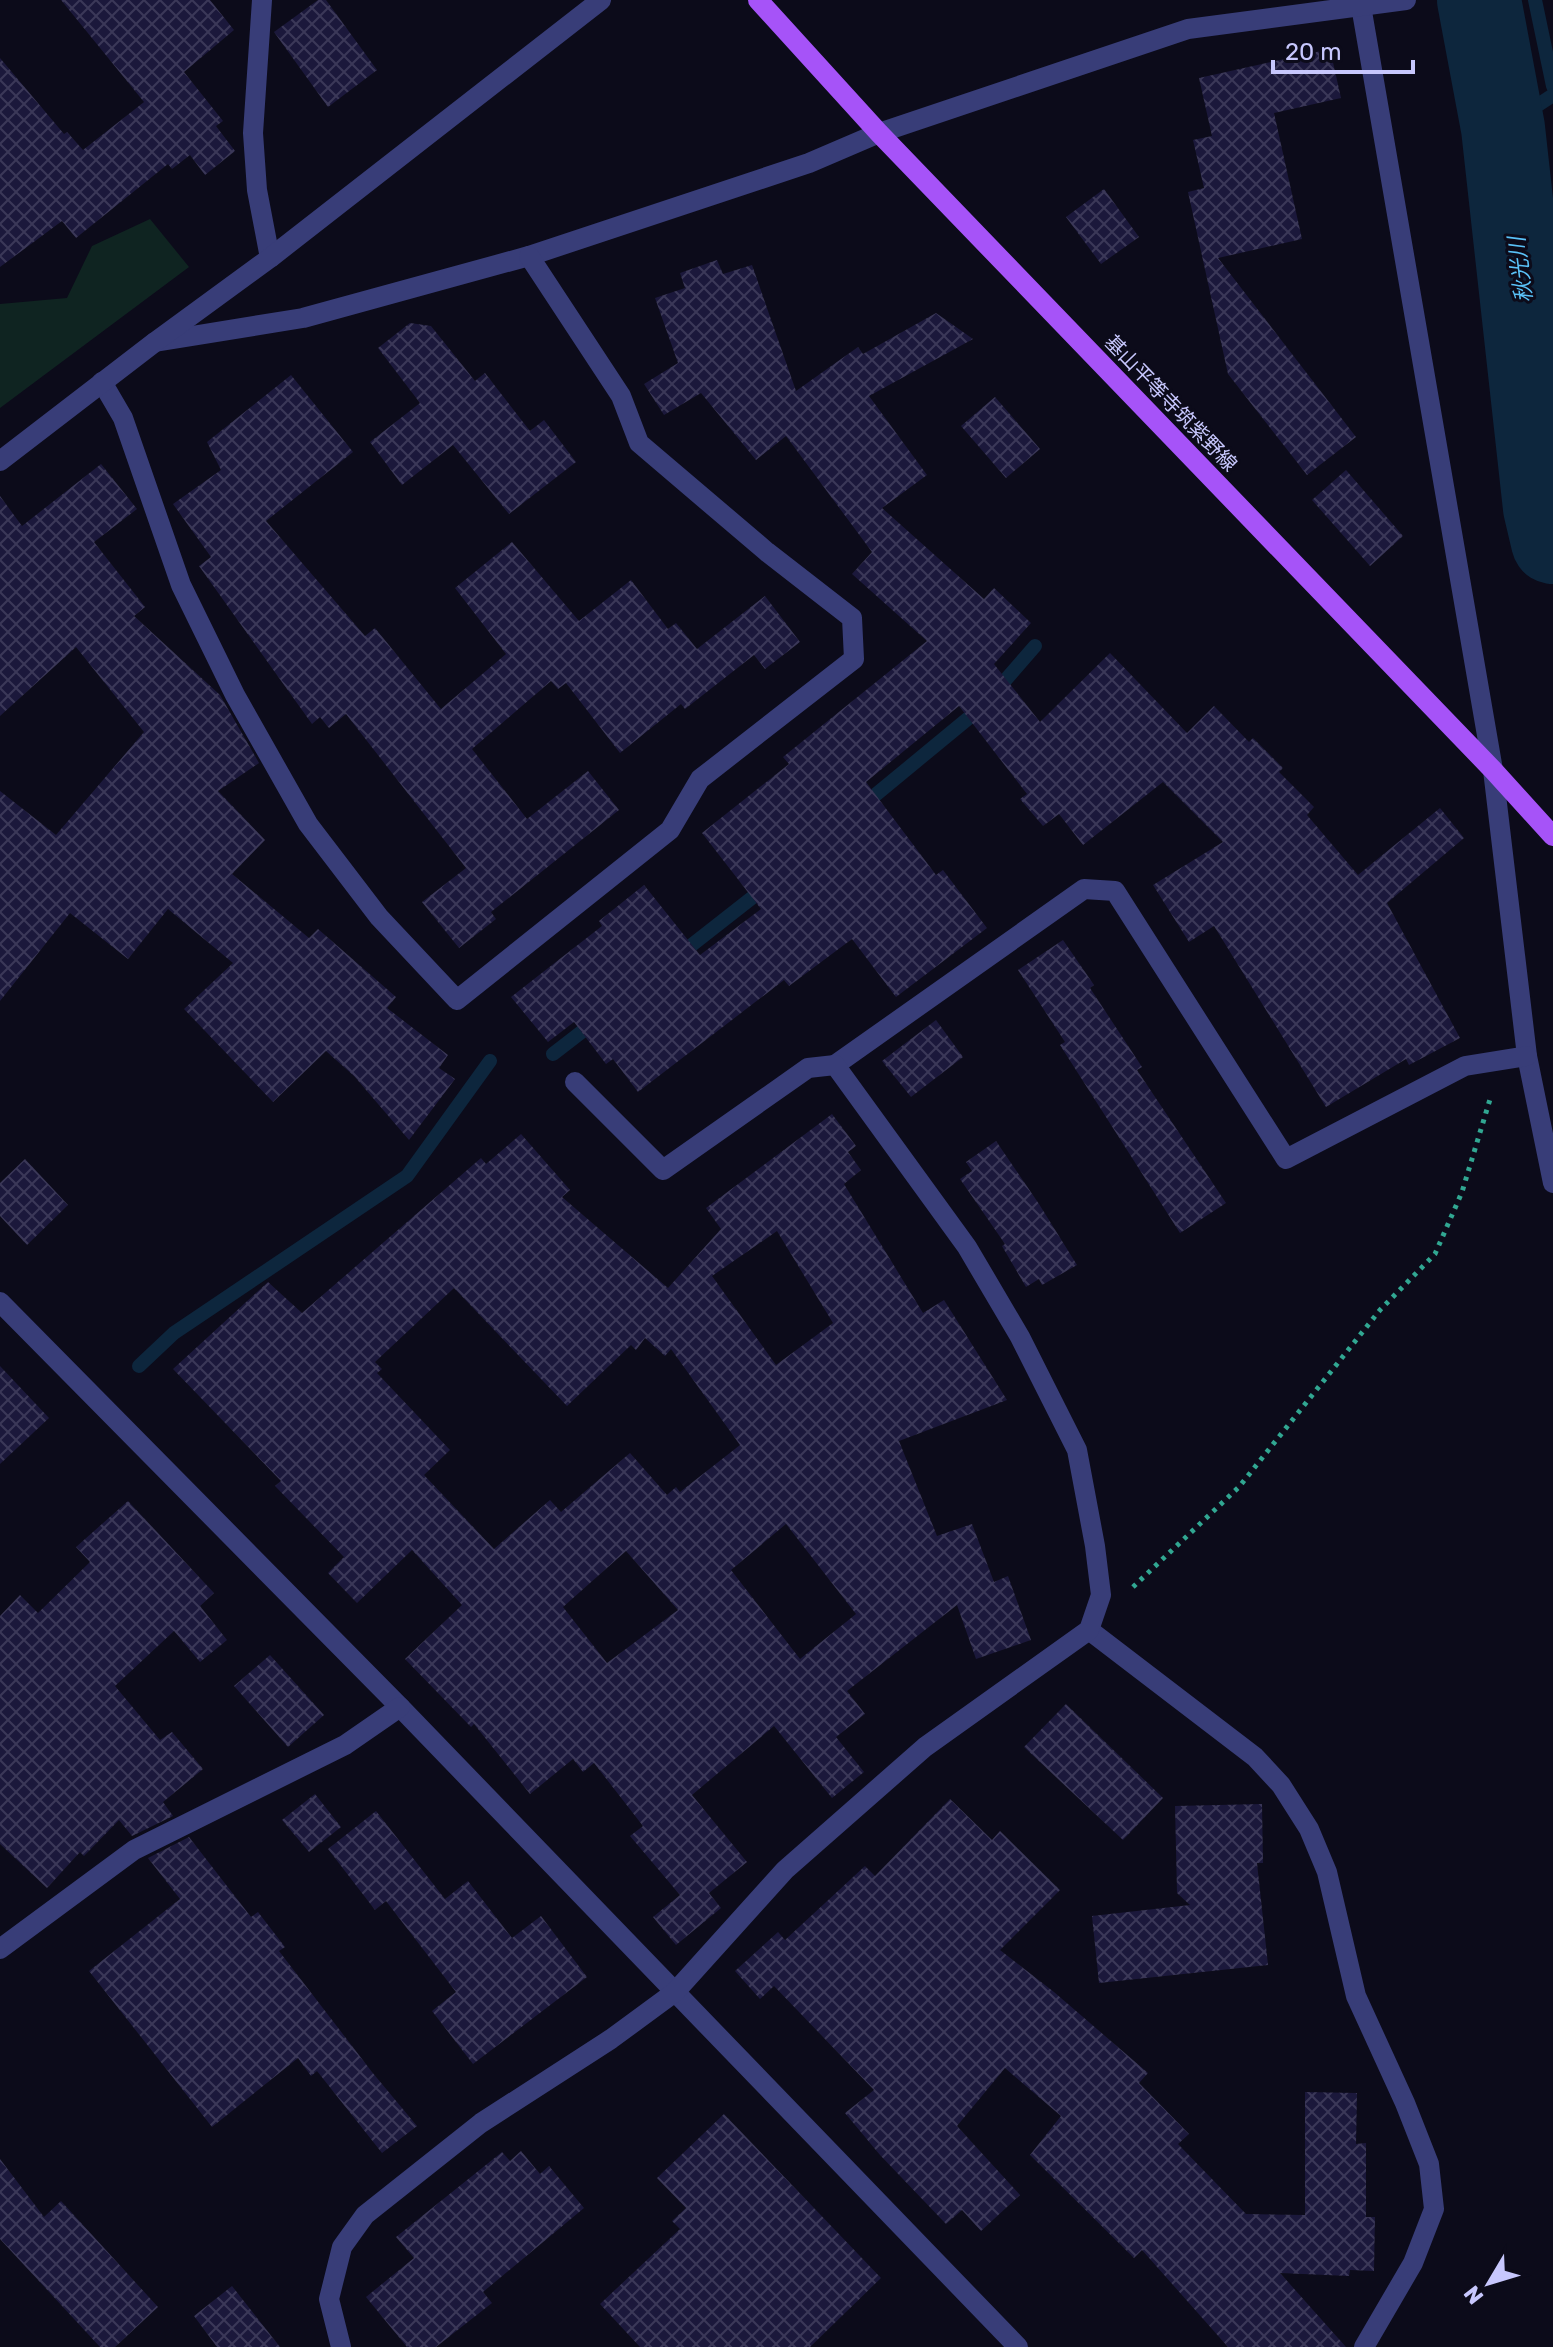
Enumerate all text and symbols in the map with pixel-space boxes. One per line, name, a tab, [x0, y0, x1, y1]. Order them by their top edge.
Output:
scale bar	[1273, 24, 1413, 74]
text: 20 m	[1285, 38, 1342, 66]
water label: 秋光川	[1503, 234, 1538, 304]
street label: 基山平等寺筑紫野線	[1100, 330, 1242, 476]
north arrow	[1449, 2243, 1529, 2323]
text: N	[1458, 2280, 1489, 2310]

